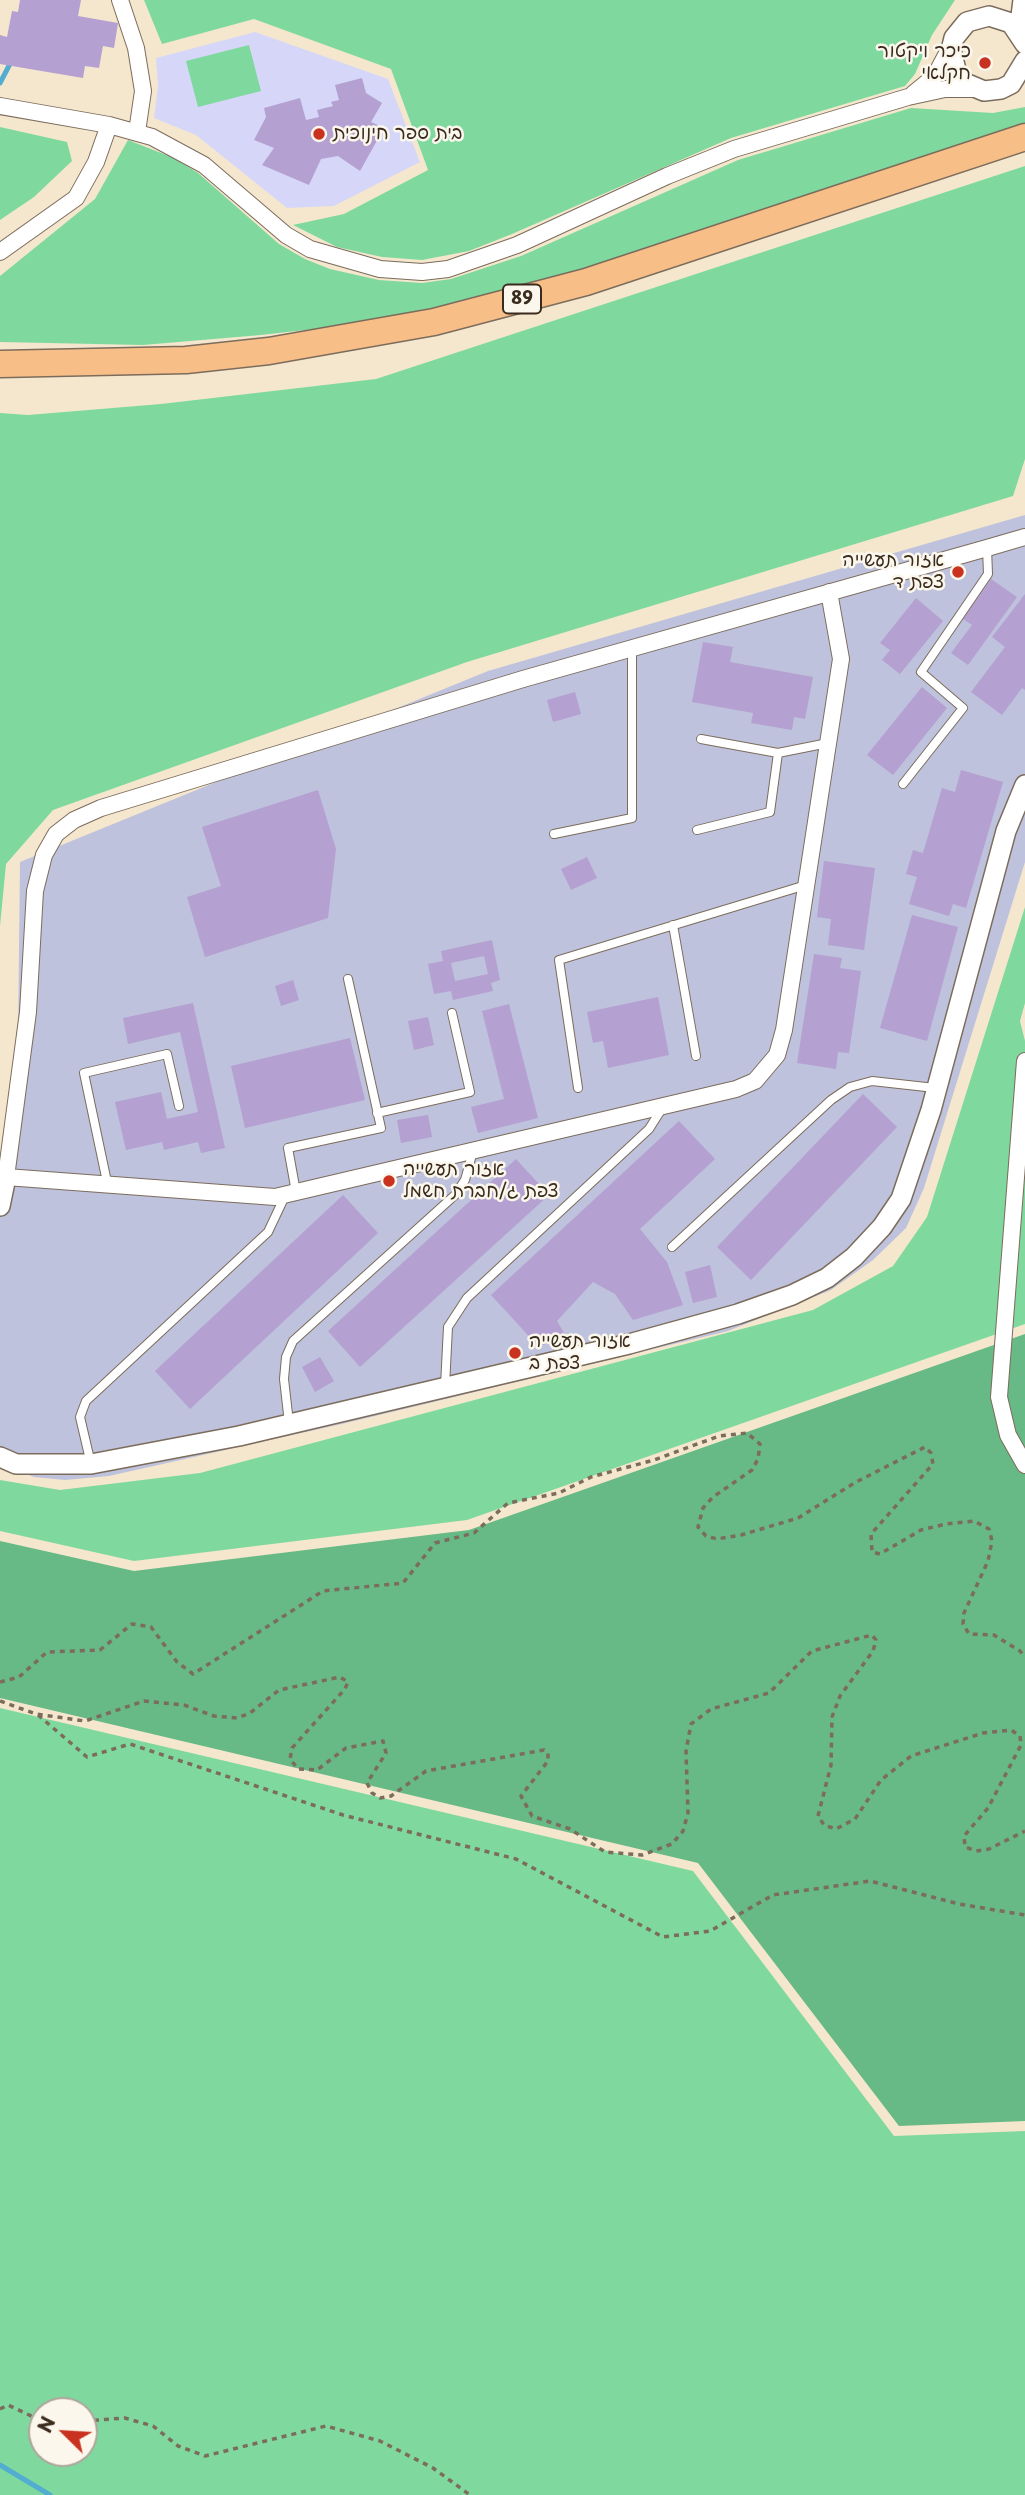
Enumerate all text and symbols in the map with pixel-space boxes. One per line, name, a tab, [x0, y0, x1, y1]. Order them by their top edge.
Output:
place label: כיכר ויקטור חקלאי	[877, 41, 971, 85]
marker: כיכר ויקטור חקלאי	[977, 55, 993, 71]
place label: בית ספר חינוכית	[333, 123, 462, 145]
marker: בית ספר חינוכית	[311, 126, 327, 142]
road number: 89	[503, 284, 541, 314]
place label: אזור תעשייה צפת ד	[842, 550, 944, 594]
marker: אזור תעשייה צפת ד	[950, 564, 966, 580]
place label: אזור תעשייה צפת ג/חברת חשמל	[403, 1159, 559, 1203]
marker: אזור תעשייה צפת ג/חברת חשמל	[381, 1173, 397, 1189]
place label: אזור תעשייה צפת ב	[529, 1331, 631, 1375]
marker: אזור תעשייה צפת ב	[507, 1345, 523, 1361]
north arrow	[28, 2397, 98, 2467]
text: N	[30, 2412, 61, 2437]

